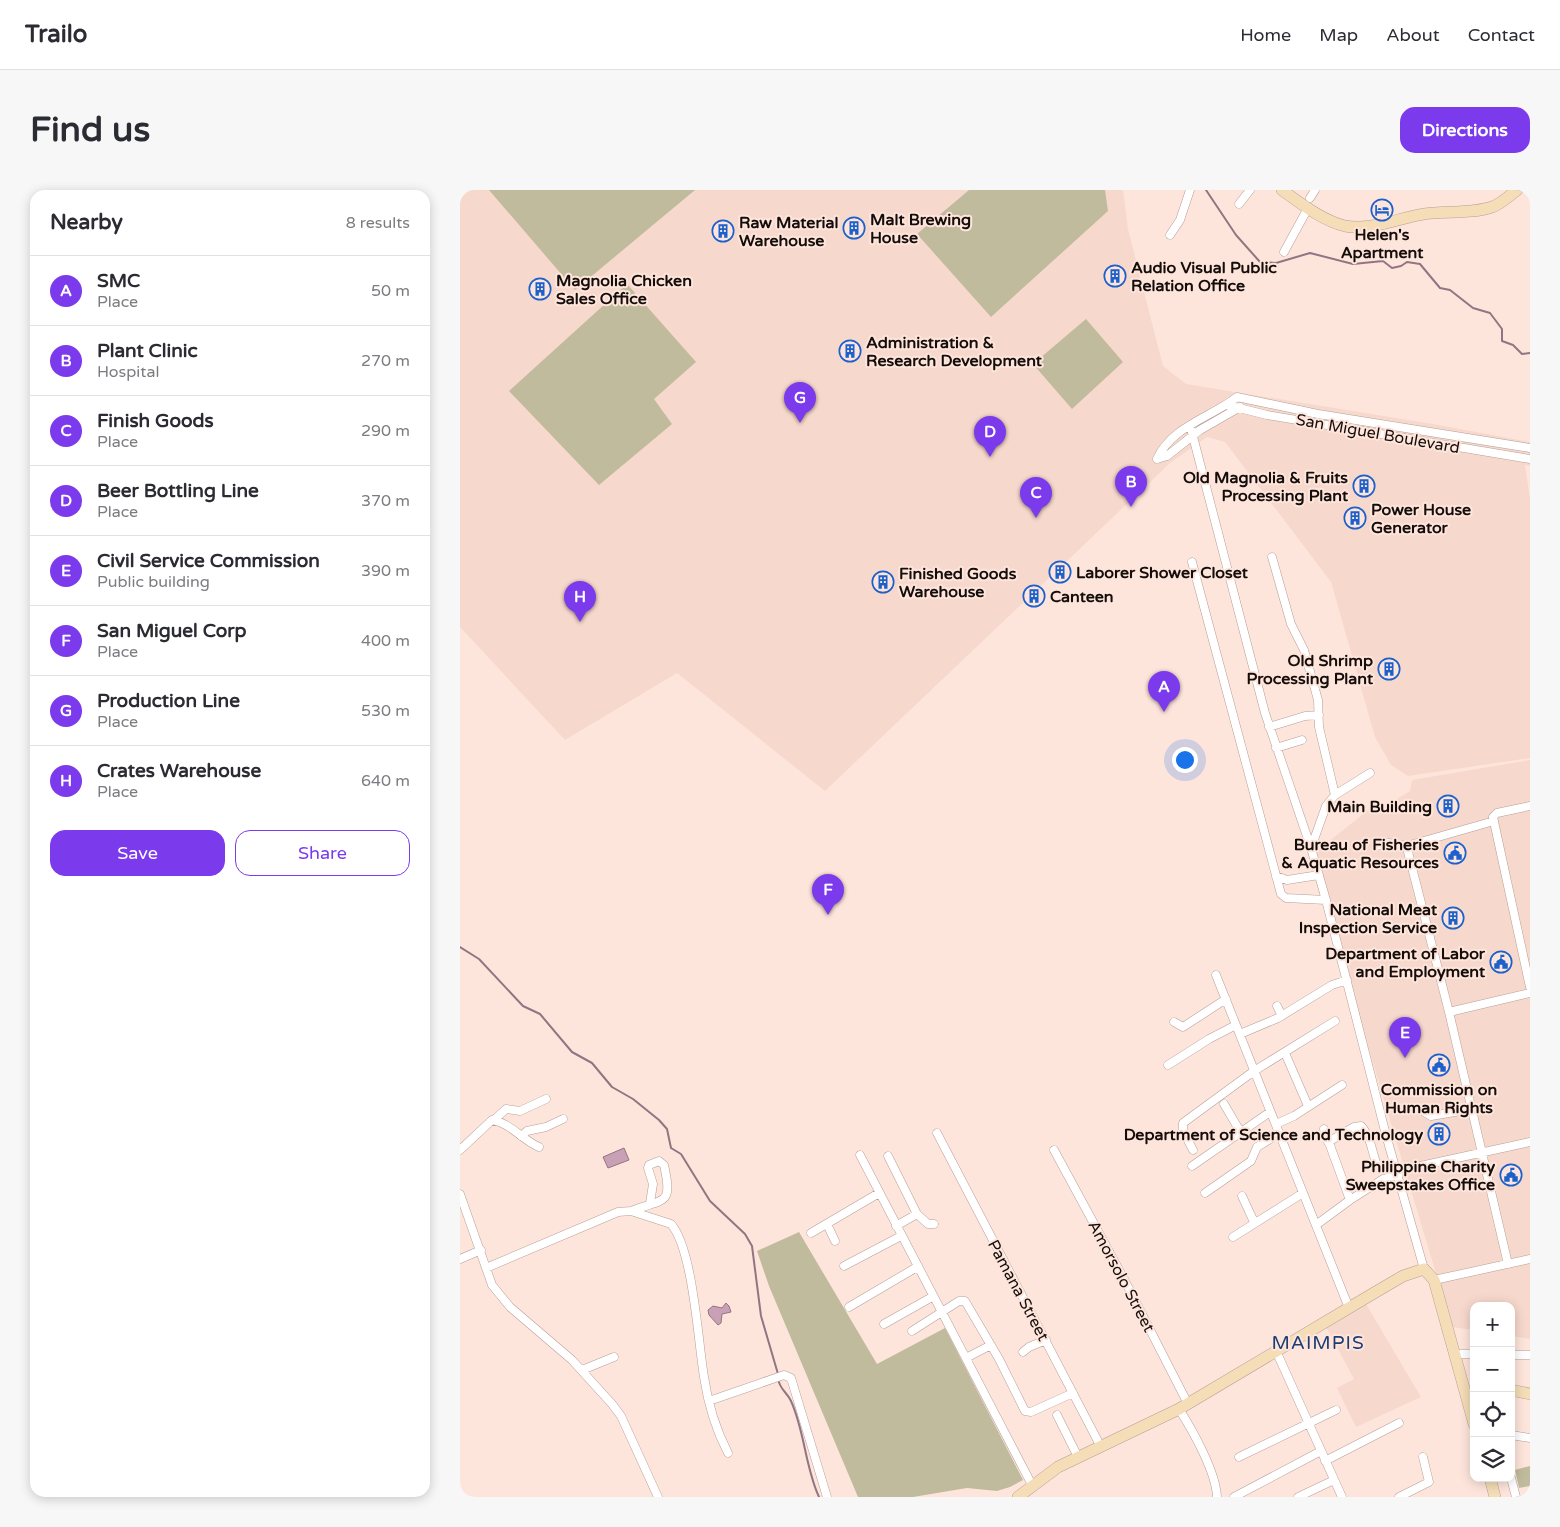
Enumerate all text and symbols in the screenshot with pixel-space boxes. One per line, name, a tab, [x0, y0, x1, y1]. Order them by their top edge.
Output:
text: Trailo	[25, 20, 87, 49]
text: Home	[1240, 24, 1291, 46]
text: Map	[1319, 24, 1358, 46]
text: About	[1386, 24, 1440, 46]
text: Contact	[1468, 24, 1535, 46]
button: Directions	[1400, 107, 1530, 153]
text: Find us	[30, 109, 150, 151]
hotel icon: Helen's Apartment	[1370, 198, 1394, 222]
text: Nearby	[50, 210, 123, 235]
place label: Malt Brewing House	[870, 210, 971, 248]
text: 8 results	[346, 213, 410, 233]
place label: Raw Material Warehouse	[739, 213, 838, 251]
building icon: Malt Brewing House	[842, 216, 866, 240]
building icon: Raw Material Warehouse	[711, 219, 735, 243]
place label: Helen's Apartment	[1341, 225, 1424, 263]
place label: Audio Visual Public Relation Office	[1131, 258, 1277, 296]
building icon: Audio Visual Public Relation Office	[1103, 264, 1127, 288]
text: SMC	[97, 270, 140, 292]
place label: Magnolia Chicken Sales Office	[556, 271, 692, 309]
building icon: Magnolia Chicken Sales Office	[528, 277, 552, 301]
text: A	[60, 281, 72, 301]
text: 50 m	[371, 281, 410, 301]
text: Place	[97, 292, 138, 312]
place label: Administration & Research Development	[866, 333, 1043, 371]
building icon: Administration & Research Development	[838, 339, 862, 363]
text: Plant Clinic	[97, 340, 198, 362]
text: B	[60, 351, 72, 371]
text: 270 m	[361, 351, 410, 371]
text: Hospital	[97, 362, 159, 382]
pin: G	[784, 382, 816, 423]
text: Finish Goods	[97, 410, 214, 432]
street label: San Miguel Boulevard	[1294, 410, 1461, 458]
pin: D	[974, 416, 1006, 457]
text: C	[60, 421, 72, 441]
text: 290 m	[361, 421, 410, 441]
text: Place	[97, 432, 138, 452]
pin: B	[1115, 466, 1147, 507]
place label: Old Magnolia & Fruits Processing Plant	[1183, 468, 1349, 506]
building icon: Old Magnolia & Fruits Processing Plant	[1352, 474, 1376, 498]
pin: C	[1020, 477, 1052, 518]
text: Beer Bottling Line	[97, 480, 259, 502]
text: D	[60, 491, 72, 511]
text: 370 m	[361, 491, 410, 511]
place label: Power House Generator	[1371, 500, 1471, 538]
text: Place	[97, 502, 138, 522]
building icon: Power House Generator	[1343, 506, 1367, 530]
text: Civil Service Commission	[97, 550, 320, 572]
building icon: Laborer Shower Closet	[1048, 560, 1072, 584]
text: E	[61, 561, 71, 581]
text: 390 m	[361, 561, 410, 581]
place label: Laborer Shower Closet	[1076, 563, 1249, 583]
place label: Finished Goods Warehouse	[899, 564, 1017, 602]
building icon: Finished Goods Warehouse	[871, 570, 895, 594]
text: Public building	[97, 572, 210, 592]
pin: H	[564, 581, 596, 622]
building icon: Canteen	[1022, 584, 1046, 608]
place label: Canteen	[1050, 587, 1114, 607]
text: San Miguel Corp	[97, 620, 247, 642]
text: F	[61, 631, 71, 651]
text: 400 m	[361, 631, 410, 651]
text: Place	[97, 642, 138, 662]
place label: Old Shrimp Processing Plant	[1247, 651, 1374, 689]
building icon: Old Shrimp Processing Plant	[1377, 657, 1401, 681]
pin: A	[1148, 671, 1180, 712]
text: Production Line	[97, 690, 240, 712]
text: G	[60, 701, 72, 721]
text: 530 m	[361, 701, 410, 721]
text: Place	[97, 712, 138, 732]
your location	[1172, 747, 1198, 773]
text: Crates Warehouse	[97, 760, 261, 782]
text: H	[60, 771, 72, 791]
text: 640 m	[361, 771, 410, 791]
text: Place	[97, 782, 138, 802]
building icon: Main Building	[1436, 794, 1460, 818]
place label: Main Building	[1327, 797, 1432, 817]
button: Save	[50, 830, 225, 876]
button: Share	[235, 830, 410, 876]
place label: Bureau of Fisheries & Aquatic Resources	[1281, 835, 1439, 873]
public building icon: Bureau of Fisheries & Aquatic Resources	[1443, 841, 1467, 865]
pin: F	[812, 874, 844, 915]
place label: National Meat Inspection Service	[1299, 900, 1438, 938]
building icon: National Meat Inspection Service	[1441, 906, 1465, 930]
place label: Department of Labor and Employment	[1325, 944, 1486, 982]
public building icon: Department of Labor and Employment	[1489, 950, 1513, 974]
pin: E	[1389, 1017, 1421, 1058]
public building icon: Commission on Human Rights	[1427, 1053, 1451, 1077]
place label: Commission on Human Rights	[1381, 1080, 1497, 1118]
building icon: Department of Science and Technology	[1427, 1122, 1451, 1146]
place label: Department of Science and Technology	[1124, 1125, 1423, 1145]
place label: Philippine Charity Sweepstakes Office	[1346, 1157, 1495, 1195]
public building icon: Philippine Charity Sweepstakes Office	[1499, 1163, 1523, 1187]
street label: Amorsolo Street	[1083, 1217, 1159, 1336]
street label: Pamana Street	[983, 1236, 1053, 1344]
map controls	[1470, 1302, 1515, 1482]
button: +	[1470, 1302, 1515, 1347]
district label: MAIMPIS	[1271, 1332, 1365, 1354]
button: −	[1470, 1347, 1515, 1392]
button: locate	[1470, 1392, 1515, 1437]
button: layers	[1470, 1437, 1515, 1482]

